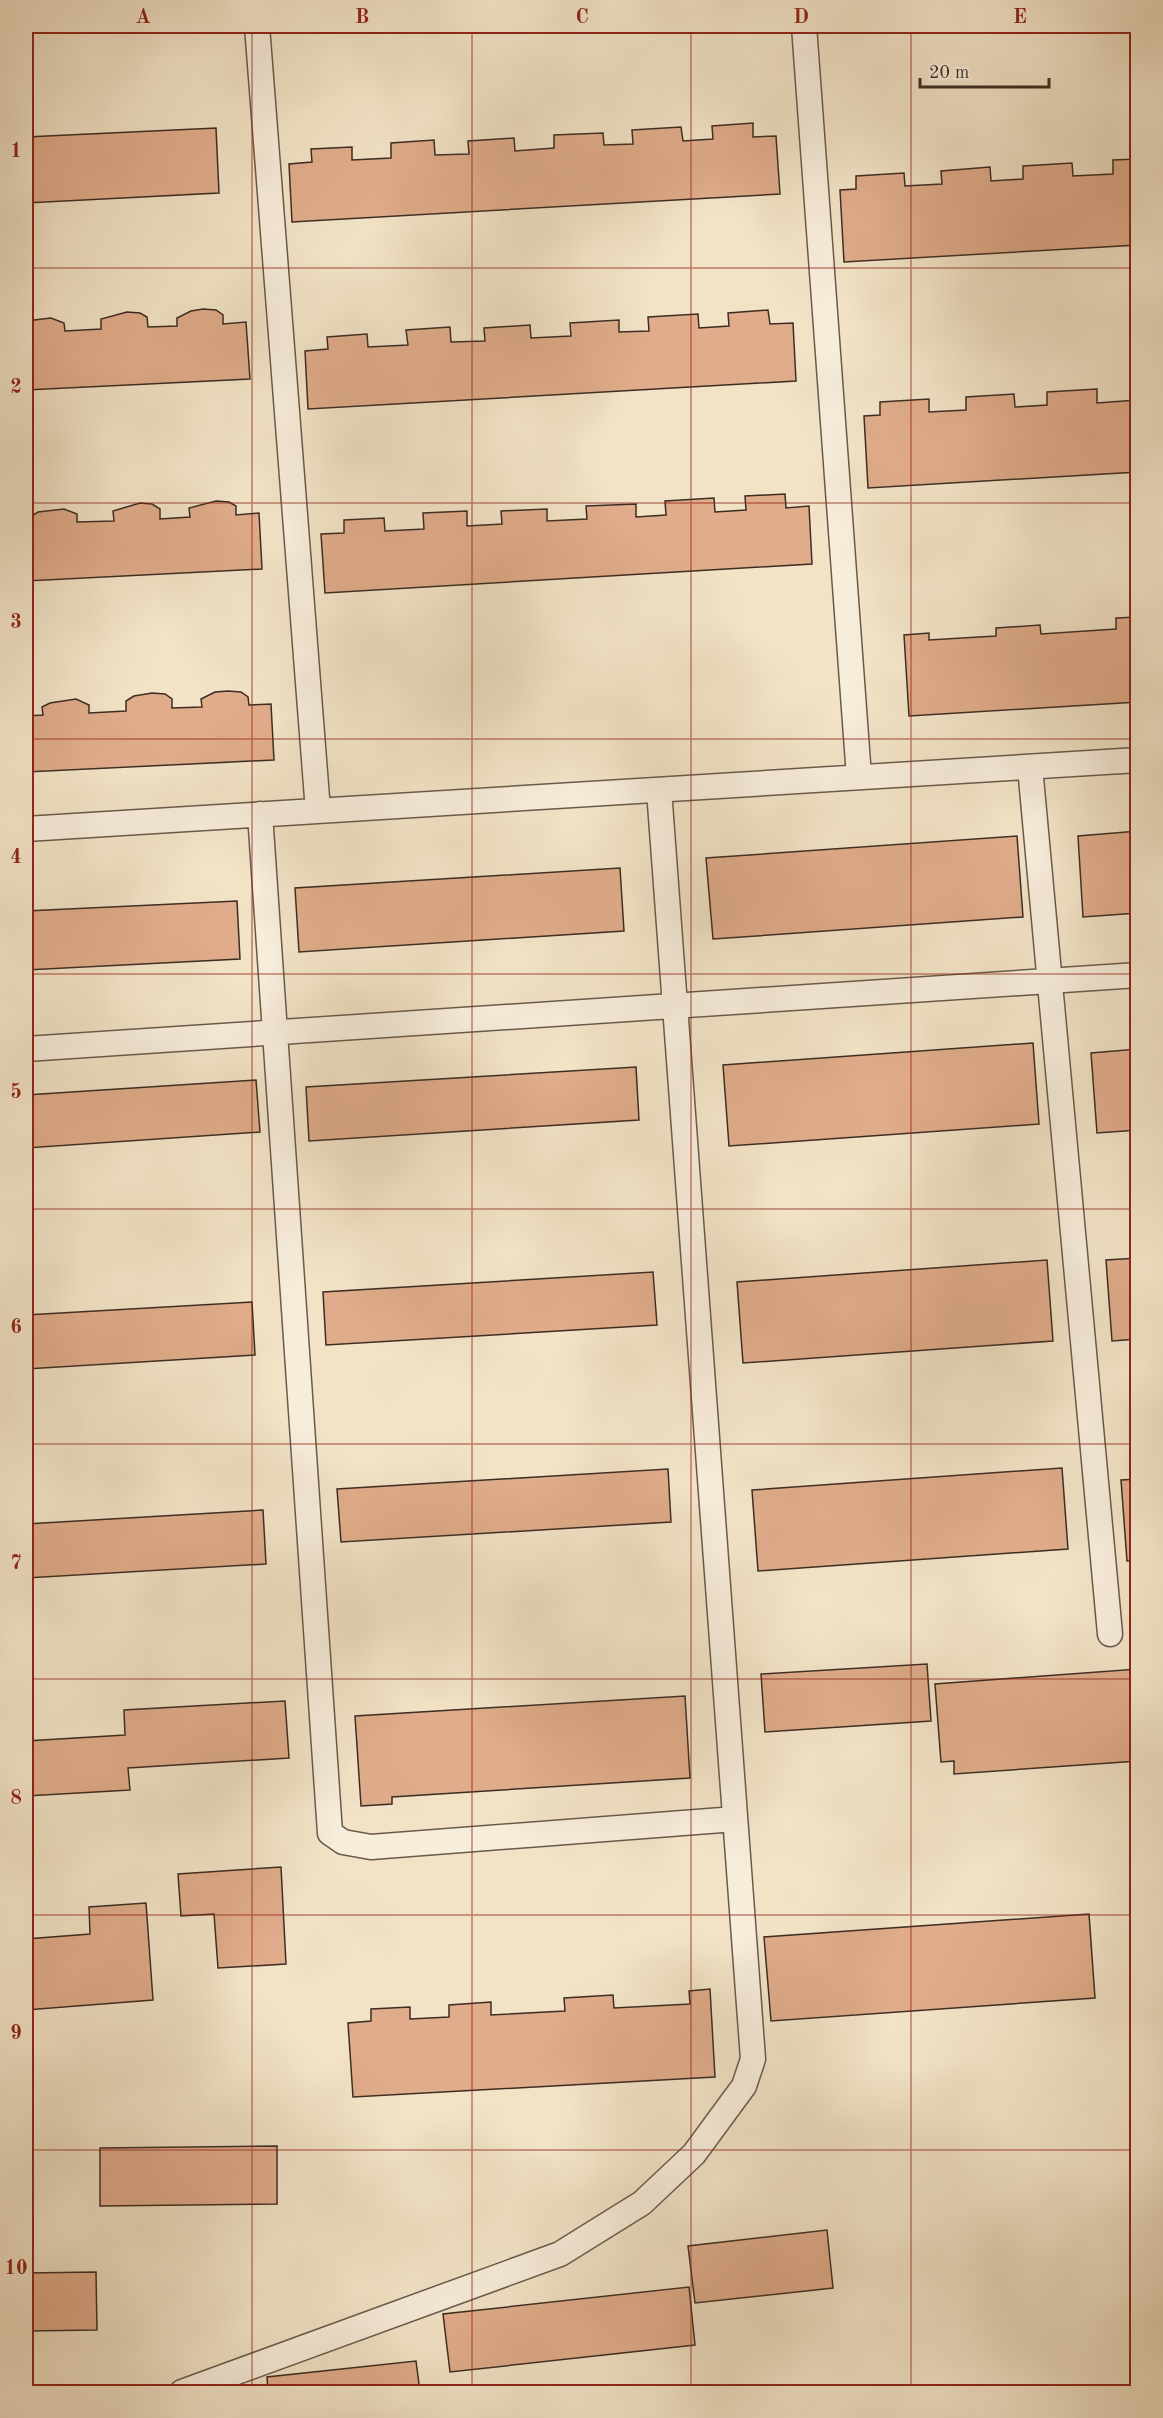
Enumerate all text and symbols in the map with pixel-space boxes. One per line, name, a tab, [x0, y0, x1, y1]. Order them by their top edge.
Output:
text: A	[135, 8, 151, 28]
text: B	[355, 8, 369, 28]
text: C	[575, 8, 589, 28]
text: D	[793, 8, 809, 28]
text: E	[1013, 8, 1027, 28]
scale bar	[920, 51, 1049, 89]
text: 20 m	[929, 64, 969, 82]
text: 1	[10, 142, 22, 162]
text: 2	[10, 378, 22, 398]
text: 3	[10, 613, 22, 633]
text: 4	[10, 848, 22, 868]
text: 5	[10, 1082, 22, 1103]
text: 6	[10, 1318, 22, 1338]
text: 7	[10, 1554, 22, 1574]
text: 8	[10, 1789, 22, 1809]
text: 9	[10, 2024, 22, 2044]
text: 10	[4, 2259, 28, 2279]

